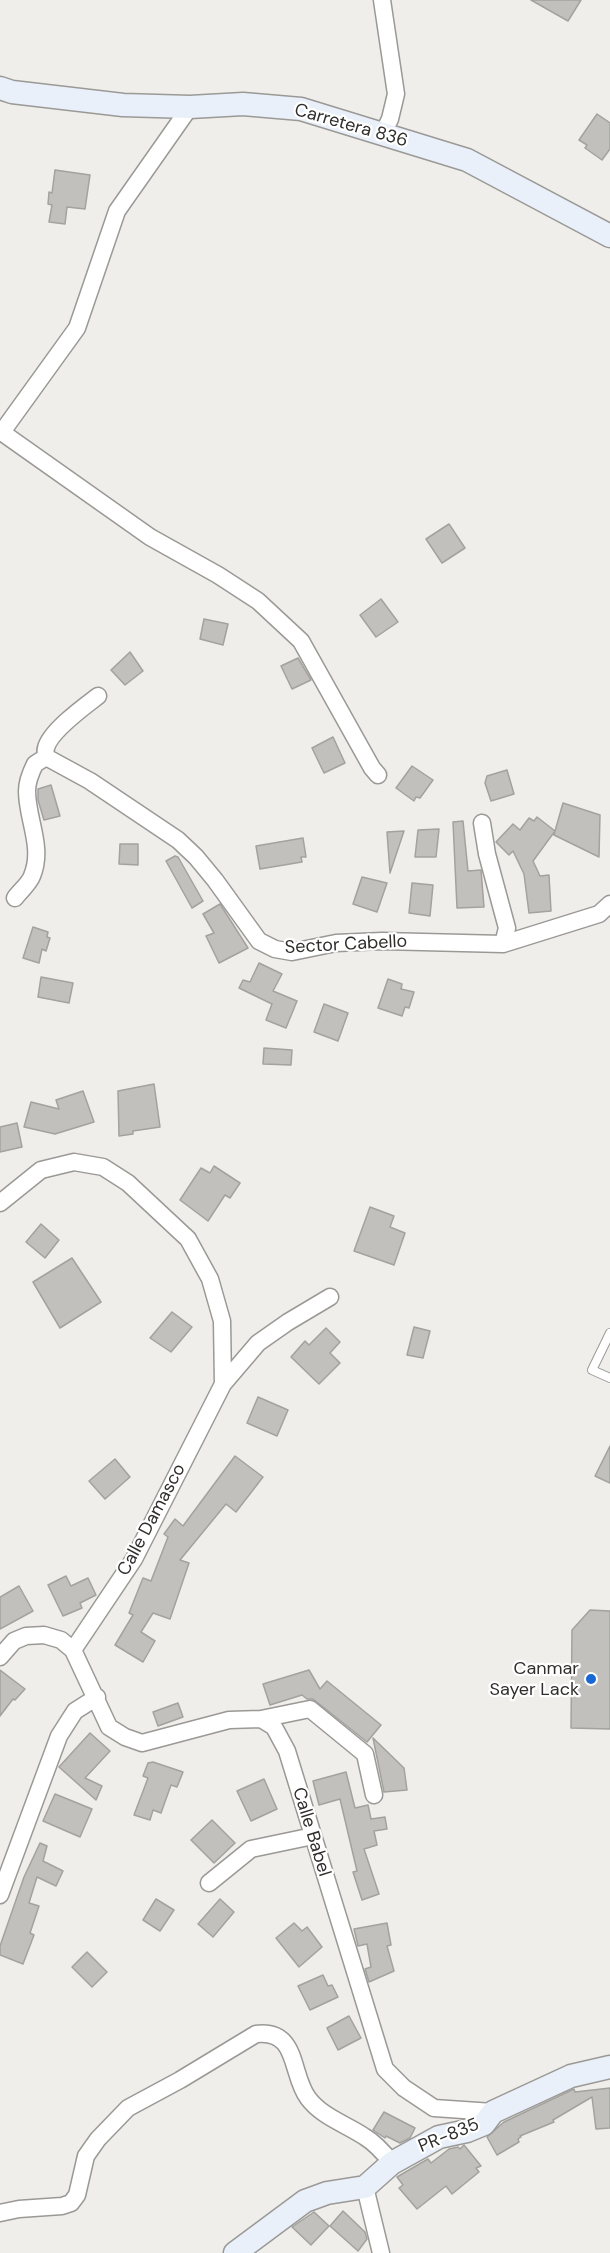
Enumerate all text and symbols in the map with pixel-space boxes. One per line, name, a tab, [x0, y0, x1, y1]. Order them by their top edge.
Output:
street label: Carretera 836	[292, 100, 410, 152]
street label: Sector Cabello	[284, 931, 408, 959]
street label: Calle Damasco	[113, 1460, 191, 1580]
place label: Canmar Sayer Lack	[490, 1658, 579, 1700]
marker: Canmar Sayer Lack	[584, 1672, 598, 1686]
street label: Calle Babel	[287, 1785, 335, 1879]
street label: PR-835	[416, 2114, 482, 2158]

